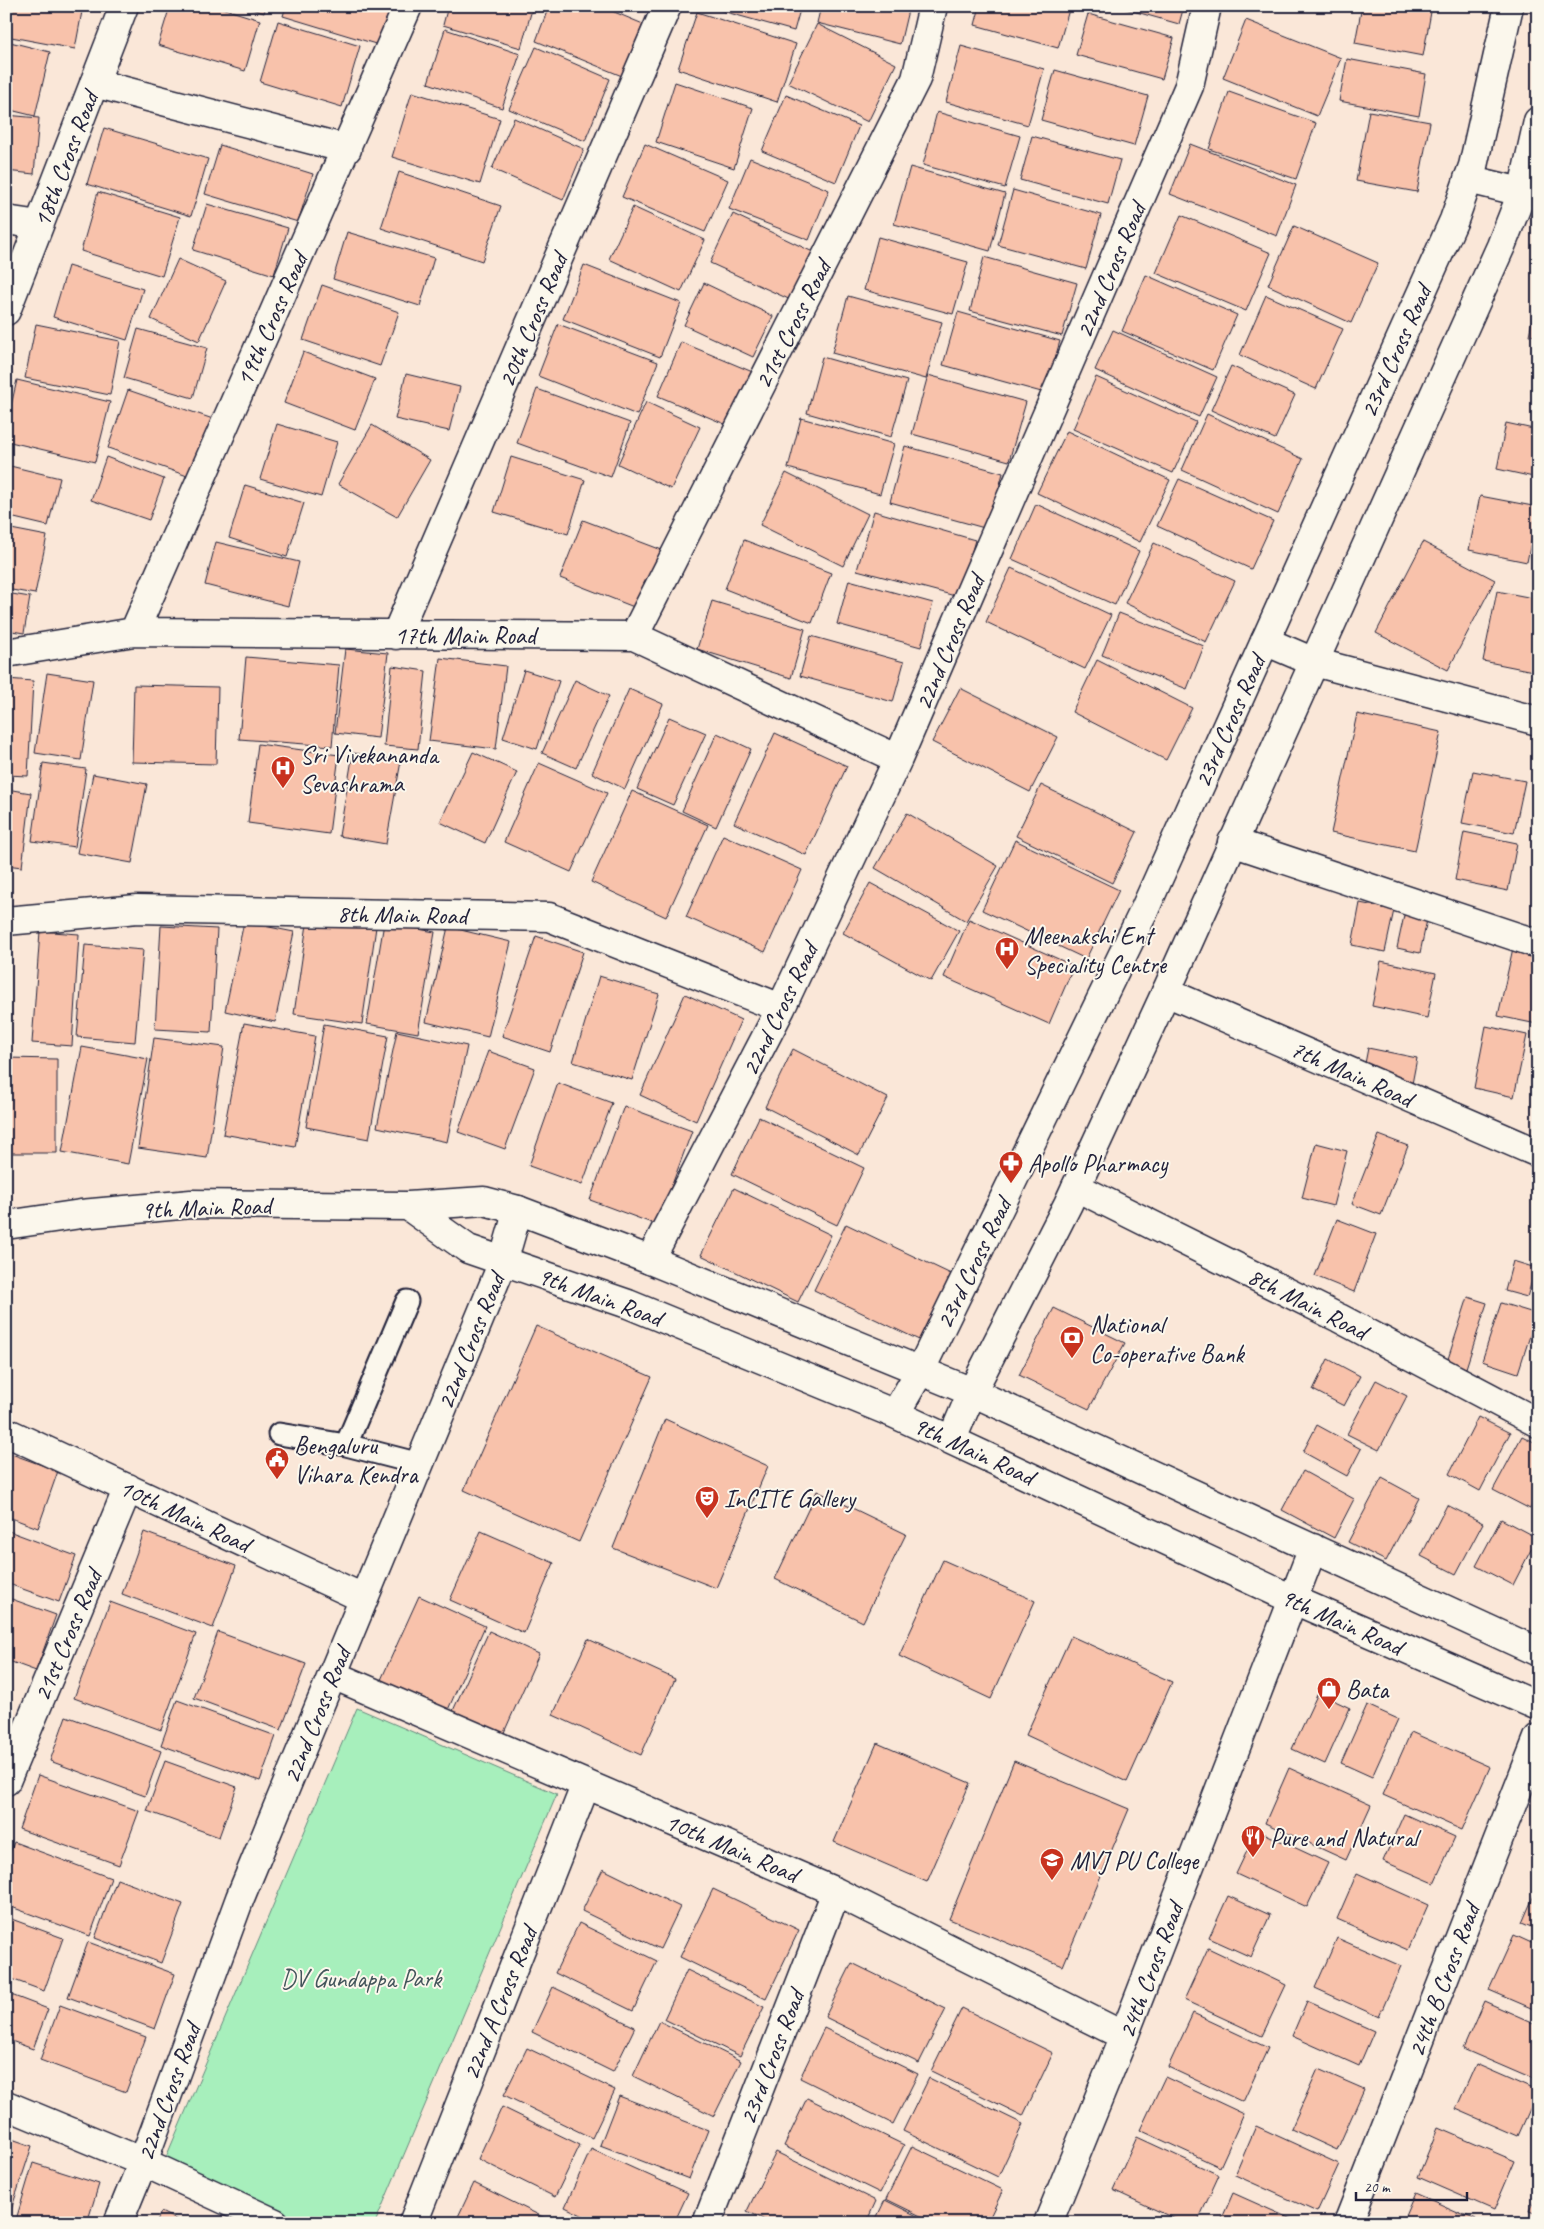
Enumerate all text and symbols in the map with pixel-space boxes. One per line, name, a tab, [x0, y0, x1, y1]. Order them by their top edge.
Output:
street label: 18th Cross Road	[26, 84, 107, 232]
street label: 22nd Cross Road	[1068, 195, 1155, 343]
street label: 19th Cross Road	[228, 245, 317, 391]
street label: 20th Cross Road	[490, 246, 577, 392]
street label: 21st Cross Road	[747, 252, 840, 394]
street label: 23rd Cross Road	[1353, 277, 1441, 423]
street label: 22nd Cross Road	[907, 567, 994, 715]
street label: 17th Main Road	[394, 620, 540, 652]
street label: 23rd Cross Road	[1187, 647, 1275, 793]
place label: Sri Vivekananda Sevashrama	[300, 739, 440, 800]
hospital icon: Sri Vivekananda Sevashrama	[270, 755, 296, 789]
street label: 8th Main Road	[337, 898, 471, 932]
place label: Meenakshi Ent Speciality Centre	[1024, 920, 1168, 981]
street label: 22nd Cross Road	[734, 935, 827, 1081]
hospital icon: Meenakshi Ent Speciality Centre	[994, 936, 1020, 970]
street label: 7th Main Road	[1286, 1033, 1421, 1117]
place label: Apollo Pharmacy	[1028, 1148, 1169, 1180]
pharmacy icon: Apollo Pharmacy	[998, 1150, 1024, 1184]
street label: 9th Main Road	[141, 1190, 276, 1226]
street label: 23rd Cross Road	[929, 1190, 1021, 1334]
street label: 9th Main Road	[533, 1260, 670, 1336]
street label: 8th Main Road	[1242, 1260, 1376, 1350]
street label: 22nd Cross Road	[429, 1266, 514, 1414]
place label: National Co-operative Bank	[1090, 1309, 1246, 1370]
bank icon: National Co-operative Bank	[1059, 1325, 1085, 1359]
street label: 9th Main Road	[908, 1409, 1043, 1495]
place label: Bengaluru Vihara Kendra	[294, 1430, 420, 1491]
public building icon: Bengaluru Vihara Kendra	[264, 1446, 290, 1480]
street label: 10th Main Road	[114, 1472, 259, 1562]
place label: InCITE Gallery	[724, 1483, 857, 1515]
theatre icon: InCITE Gallery	[694, 1485, 720, 1519]
street label: 21st Cross Road	[26, 1562, 111, 1706]
street label: 9th Main Road	[1276, 1581, 1411, 1665]
street label: 22nd Cross Road	[275, 1640, 360, 1788]
place label: Bata	[1346, 1674, 1390, 1706]
shop icon: Bata	[1316, 1676, 1342, 1710]
street label: 10th Main Road	[660, 1806, 807, 1892]
place label: Pure and Natural	[1270, 1822, 1422, 1854]
restaurant icon: Pure and Natural	[1240, 1824, 1266, 1858]
place label: MVJ PU College	[1070, 1845, 1200, 1877]
school or university icon: MVJ PU College	[1039, 1847, 1065, 1881]
street label: 24th Cross Road	[1111, 1895, 1192, 2043]
street label: 24th B Cross Road	[1400, 1896, 1489, 2061]
street label: 22nd A Cross Road	[455, 1919, 546, 2085]
park label: DV Gundappa Park	[281, 1963, 443, 1995]
street label: 23rd Cross Road	[732, 1983, 813, 2129]
street label: 22nd Cross Road	[129, 2016, 210, 2165]
scale bar	[1356, 2169, 1468, 2201]
text: 20 m	[1364, 2178, 1391, 2197]

